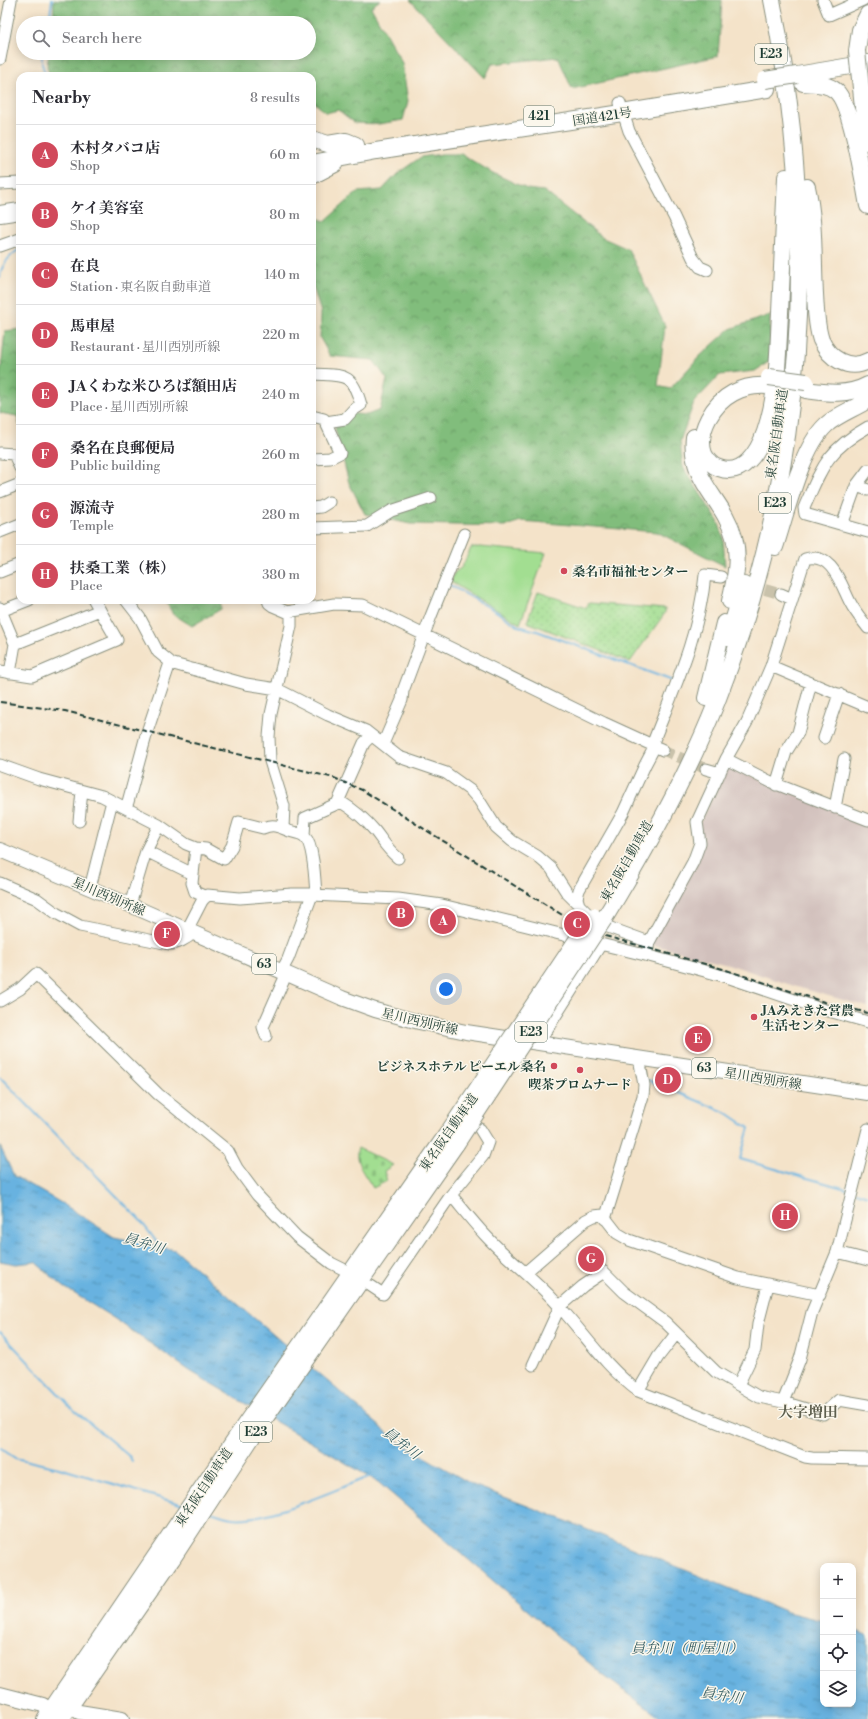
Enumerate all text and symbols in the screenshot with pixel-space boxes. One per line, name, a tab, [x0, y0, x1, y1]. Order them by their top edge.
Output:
search box	[16, 16, 316, 60]
icon: search	[30, 27, 52, 49]
text: Search here	[62, 29, 142, 48]
road number: E23	[755, 44, 787, 64]
text: Nearby	[32, 87, 91, 109]
text: 8 results	[250, 90, 300, 106]
street label: 国道421号	[571, 104, 633, 130]
road number: 421	[524, 106, 554, 126]
text: 木村タバコ店	[70, 139, 160, 158]
text: A	[40, 147, 50, 163]
text: 60 m	[269, 147, 300, 163]
text: Shop	[70, 158, 100, 174]
text: ケイ美容室	[70, 199, 144, 218]
text: B	[40, 207, 50, 223]
text: 80 m	[269, 207, 300, 223]
text: Shop	[70, 218, 100, 234]
text: 在良	[70, 257, 100, 276]
text: C	[40, 267, 50, 283]
text: 140 m	[264, 267, 300, 283]
text: Station · 東名阪自動車道	[70, 279, 211, 295]
text: 馬車屋	[70, 317, 115, 336]
text: D	[40, 327, 50, 343]
text: 220 m	[262, 327, 300, 343]
text: Restaurant · 星川西別所線	[70, 339, 220, 355]
text: JAくわな米ひろば額田店	[70, 377, 237, 396]
text: E	[40, 387, 50, 403]
text: 240 m	[262, 387, 300, 403]
street label: 東名阪自動車道	[763, 388, 791, 480]
text: Place · 星川西別所線	[70, 399, 188, 415]
text: 桑名在良郵便局	[70, 439, 175, 458]
text: F	[40, 447, 50, 463]
text: 260 m	[262, 447, 300, 463]
text: Public building	[70, 458, 160, 474]
road number: E23	[759, 493, 791, 513]
text: 源流寺	[70, 499, 115, 518]
text: G	[40, 507, 50, 523]
text: 280 m	[262, 507, 300, 523]
text: Temple	[70, 518, 114, 534]
text: 扶桑工業（株）	[70, 559, 175, 578]
place label: 桑名市福祉センター	[572, 564, 688, 580]
marker: 桑名市福祉センター	[559, 566, 569, 576]
text: H	[40, 567, 50, 583]
text: 380 m	[262, 567, 300, 583]
text: Place	[70, 578, 102, 594]
street label: 東名阪自動車道	[597, 818, 657, 905]
street label: 星川西別所線	[70, 874, 148, 920]
pin: B	[388, 899, 414, 929]
pin: A	[430, 906, 456, 936]
pin: C	[564, 909, 590, 939]
pin: F	[154, 919, 180, 949]
road number: 63	[252, 954, 276, 974]
your location	[436, 979, 456, 999]
place label: JAみえきた営農 生活センター	[760, 1003, 854, 1034]
street label: 星川西別所線	[380, 1005, 460, 1039]
marker: JAみえきた営農 生活センター	[749, 1012, 759, 1022]
road number: E23	[515, 1022, 547, 1042]
pin: E	[685, 1024, 711, 1054]
road number: 63	[692, 1058, 716, 1078]
place label: ビジネスホテル ピーエル桑名	[376, 1059, 546, 1075]
marker: ビジネスホテル ピーエル桑名	[549, 1061, 559, 1071]
marker: 喫茶プロムナード	[575, 1065, 585, 1075]
pin: D	[655, 1065, 681, 1095]
street label: 星川西別所線	[723, 1065, 803, 1093]
place label: 喫茶プロムナード	[528, 1077, 632, 1093]
street label: 東名阪自動車道	[416, 1091, 481, 1174]
pin: H	[772, 1201, 798, 1231]
water label: 員弁川	[121, 1229, 168, 1259]
pin: G	[578, 1244, 604, 1274]
district label: 大字増田	[778, 1403, 838, 1422]
road number: E23	[240, 1422, 272, 1442]
water label: 員弁川	[379, 1424, 425, 1465]
street label: 東名阪自動車道	[172, 1445, 236, 1530]
map controls	[820, 1563, 856, 1707]
button: +	[820, 1563, 856, 1599]
button: −	[820, 1599, 856, 1635]
button: locate	[820, 1635, 856, 1671]
water label: 員弁川（町屋川）	[631, 1640, 743, 1658]
button: layers	[820, 1671, 856, 1707]
water label: 員弁川	[700, 1684, 746, 1708]

